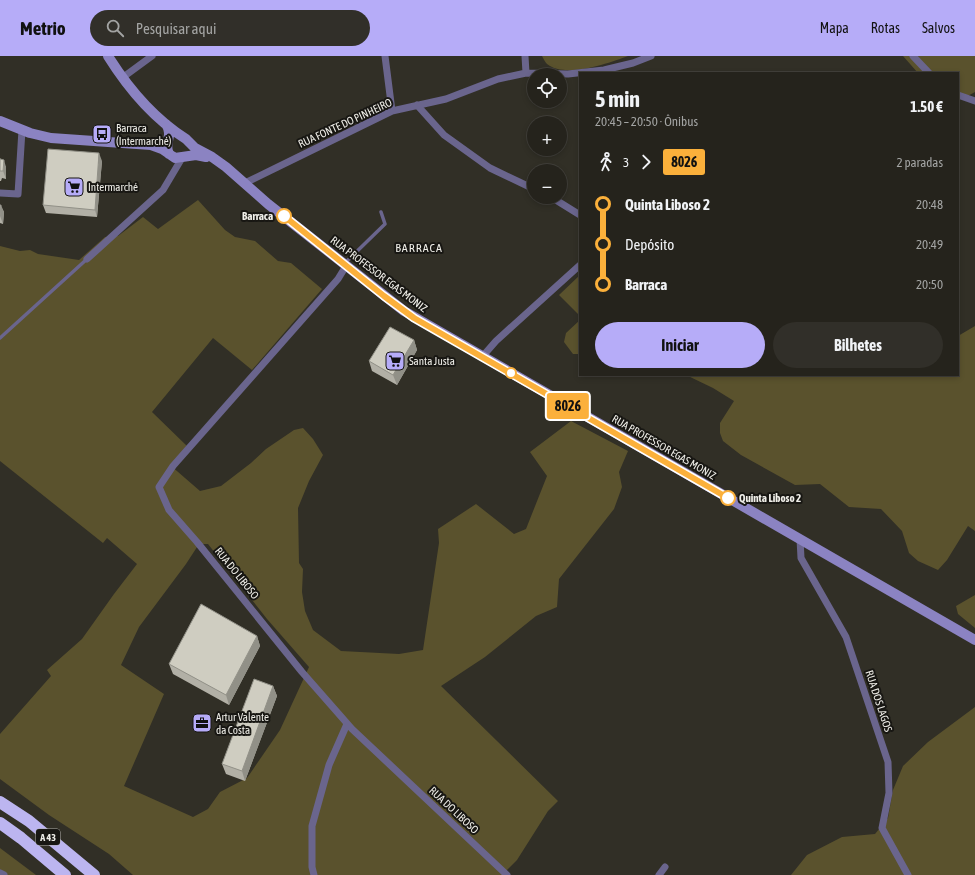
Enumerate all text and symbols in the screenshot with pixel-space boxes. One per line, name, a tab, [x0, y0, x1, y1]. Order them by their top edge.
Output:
search box	[90, 10, 370, 46]
text: Metrio	[20, 17, 66, 39]
icon: search	[104, 17, 126, 39]
text: Pesquisar aqui	[136, 20, 216, 37]
text: Mapa	[820, 20, 849, 36]
text: Rotas	[871, 20, 900, 36]
text: Salvos	[922, 20, 955, 36]
map controls	[527, 68, 567, 204]
button: locate	[527, 68, 567, 108]
text: 5 min	[595, 86, 640, 112]
street label: RUA FONTE DO PINHEIRO	[296, 96, 394, 150]
text: 1.50 €	[910, 98, 943, 115]
text: 20:45 – 20:50 · Ônibus	[595, 114, 698, 129]
button: +	[527, 116, 567, 156]
place label: Barraca (Intermarché)	[116, 122, 172, 147]
bus stop icon: Barraca (Intermarché)	[91, 123, 113, 145]
icon: walk	[595, 151, 617, 173]
icon: forward	[635, 151, 657, 173]
text: 8026	[671, 154, 697, 170]
text: 3	[623, 155, 629, 170]
text: 2 paradas	[896, 155, 943, 170]
button: −	[527, 164, 567, 204]
supermarket icon: Intermarché	[63, 176, 85, 198]
place label: Intermarché	[88, 181, 138, 193]
text: Quinta Liboso 2	[625, 196, 710, 213]
text: 20:48	[916, 197, 943, 212]
marker: Barraca	[276, 208, 292, 224]
place label: Barraca	[242, 210, 273, 222]
street label: RUA PROFESSOR EGAS MONIZ	[328, 234, 430, 314]
text: Depósito	[625, 236, 674, 253]
text: 20:49	[916, 237, 943, 252]
district label: BARRACA	[395, 241, 443, 255]
text: Barraca	[625, 276, 667, 293]
text: 20:50	[916, 277, 943, 292]
button: Iniciar	[595, 322, 765, 368]
button: Bilhetes	[773, 322, 943, 368]
supermarket icon: Santa Justa	[384, 350, 406, 372]
place label: Santa Justa	[409, 355, 455, 367]
unlabelled marker	[505, 367, 517, 379]
line badge: 8026	[540, 393, 596, 419]
text: 8026	[555, 398, 581, 414]
street label: RUA PROFESSOR EGAS MONIZ	[610, 412, 718, 482]
marker: Quinta Liboso 2	[720, 490, 736, 506]
place label: Quinta Liboso 2	[739, 492, 801, 504]
street label: RUA DO LIBOSO	[213, 545, 261, 601]
street label: RUA DOS LAGOS	[863, 669, 895, 734]
place label: Artur Valente da Costa	[216, 711, 269, 736]
office icon: Artur Valente da Costa	[191, 712, 213, 734]
street label: RUA DO LIBOSO	[427, 784, 481, 836]
road number: A 43	[36, 829, 60, 845]

